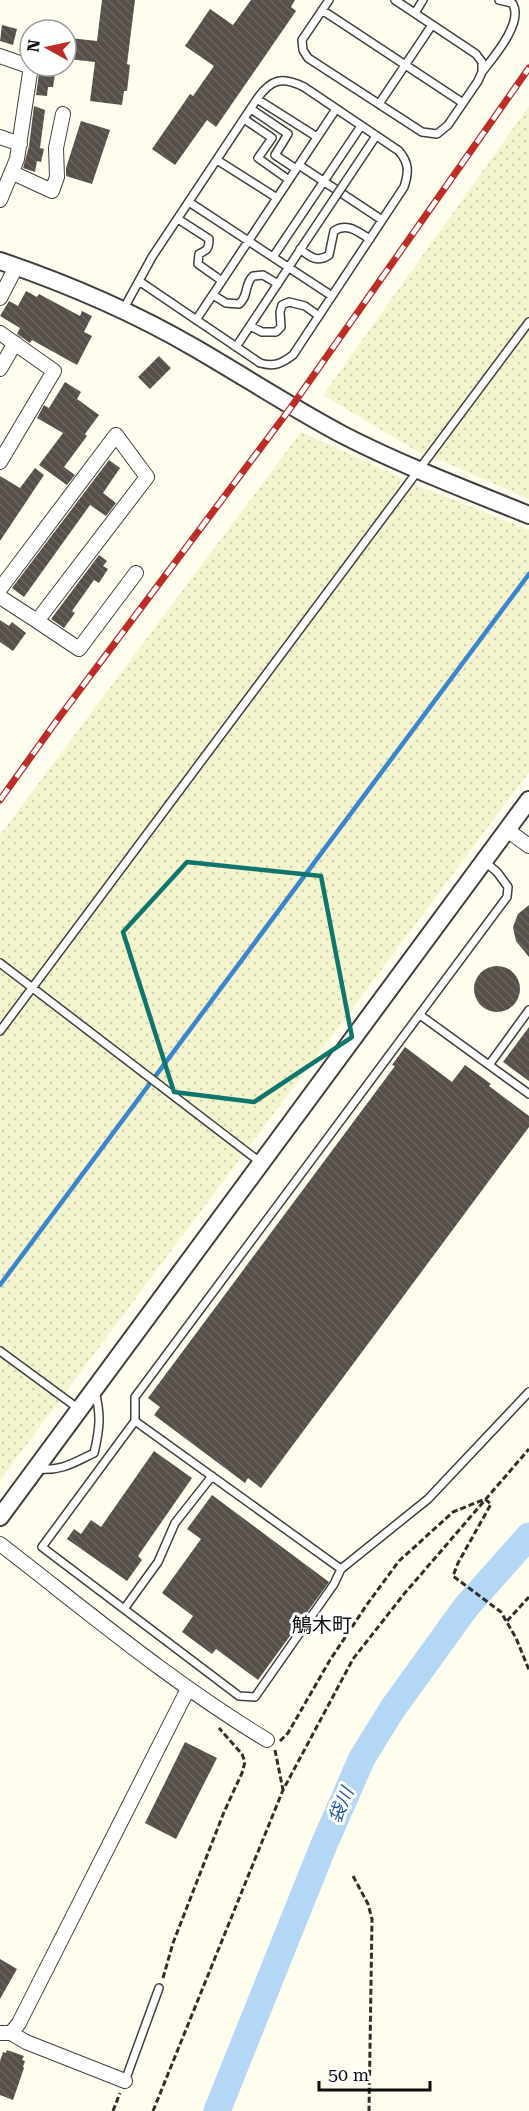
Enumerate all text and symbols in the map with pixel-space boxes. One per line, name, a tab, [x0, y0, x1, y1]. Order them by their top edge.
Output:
north arrow	[18, 18, 78, 78]
text: N	[23, 39, 44, 53]
district label: 鵤木町	[292, 1613, 352, 1637]
water label: 袋川	[324, 1782, 358, 1826]
scale bar	[319, 2054, 430, 2092]
text: 50 m	[328, 2064, 369, 2085]

